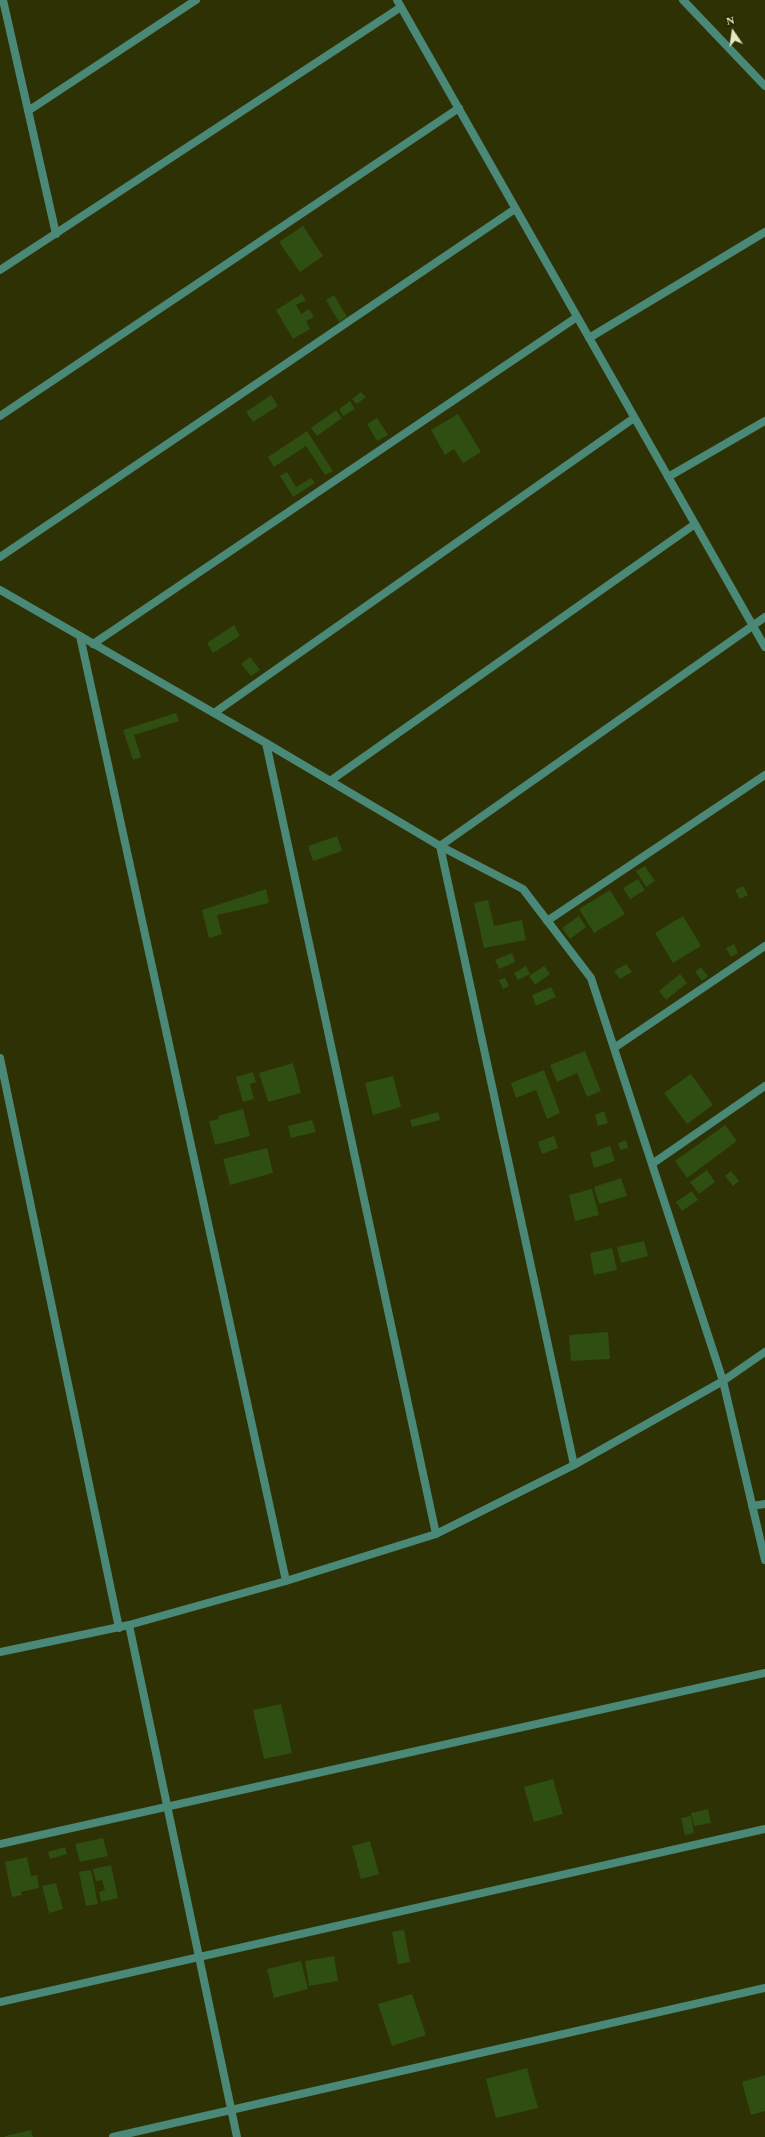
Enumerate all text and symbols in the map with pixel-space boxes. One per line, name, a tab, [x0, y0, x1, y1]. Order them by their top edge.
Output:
north arrow	[713, 12, 753, 52]
text: N	[725, 14, 736, 27]

